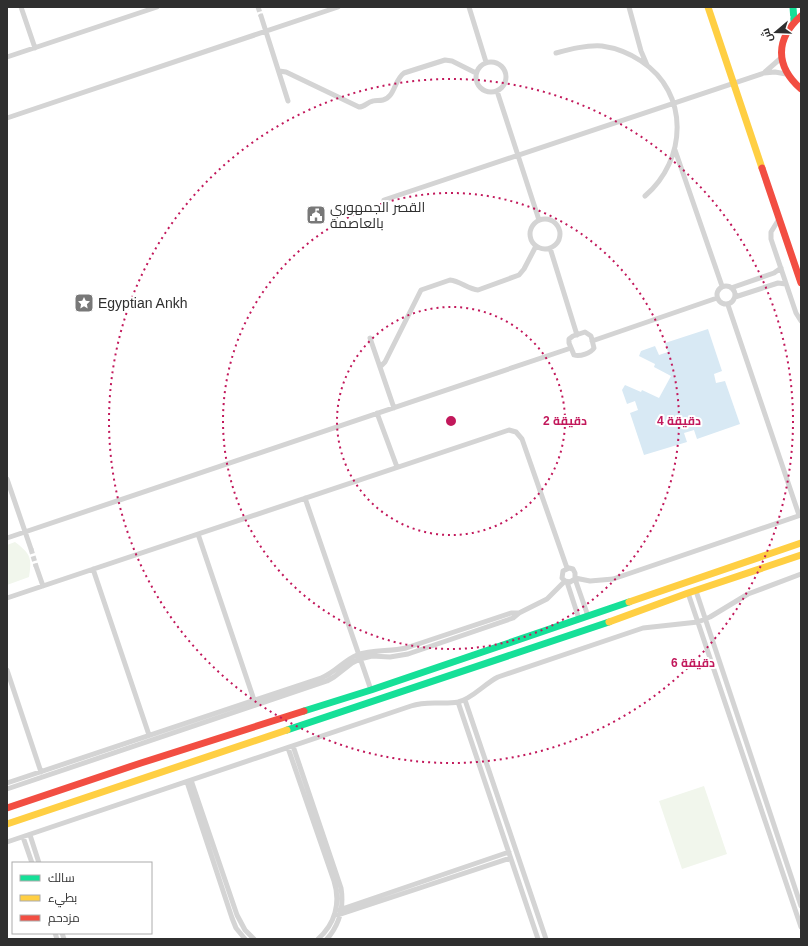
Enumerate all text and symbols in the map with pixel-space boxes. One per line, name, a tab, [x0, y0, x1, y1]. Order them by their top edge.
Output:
north arrow	[756, 12, 796, 52]
text: ش	[759, 26, 775, 44]
place label: القصر الجمهوري بالعاصمة	[330, 199, 425, 231]
public building icon: القصر الجمهوري بالعاصمة	[305, 204, 327, 226]
place icon: Egyptian Ankh	[73, 292, 95, 314]
place label: Egyptian Ankh	[98, 295, 188, 311]
centre of rings	[444, 414, 458, 428]
text: 2 دقيقة	[543, 414, 587, 428]
text: 4 دقيقة	[657, 414, 701, 428]
text: 6 دقيقة	[671, 656, 715, 670]
legend	[12, 862, 152, 934]
text: سالك	[48, 871, 75, 885]
text: بطيء	[48, 891, 77, 908]
text: مزدحم	[48, 911, 80, 926]

